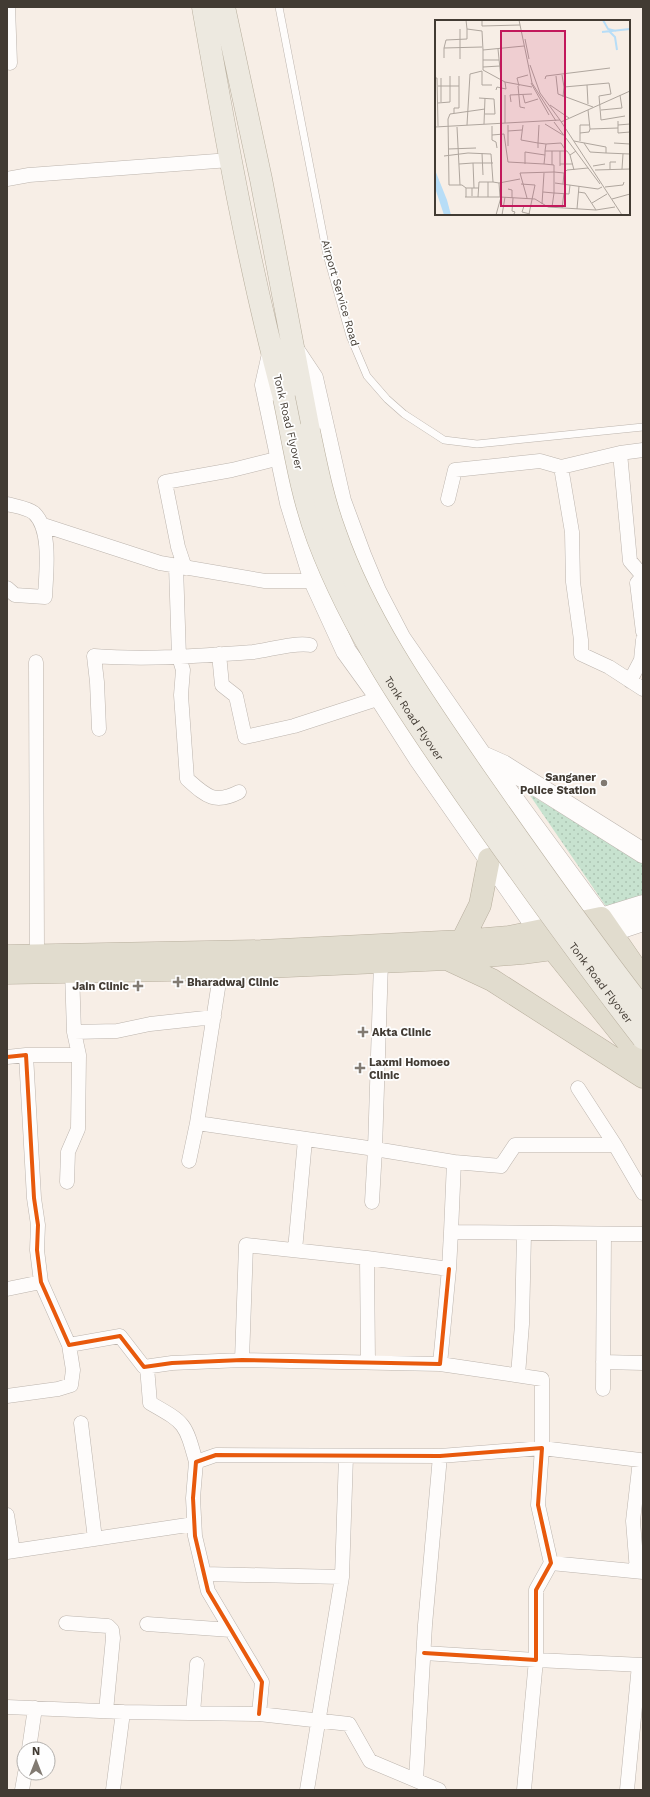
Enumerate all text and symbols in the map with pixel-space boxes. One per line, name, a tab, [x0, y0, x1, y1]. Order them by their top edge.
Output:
inset map	[435, 20, 630, 215]
street label: Airport Service Road	[319, 238, 361, 348]
street label: Tonk Road Flyover	[271, 373, 305, 472]
street label: Tonk Road Flyover	[382, 674, 447, 763]
place label: Sanganer Police Station	[520, 771, 596, 797]
marker: Sanganer Police Station	[599, 778, 609, 788]
street label: Tonk Road Flyover	[567, 940, 636, 1026]
marker: Bharadwaj Clinic	[172, 976, 184, 988]
place label: Bharadwaj Clinic	[187, 976, 279, 989]
place label: Jain Clinic	[72, 980, 129, 993]
marker: Jain Clinic	[132, 980, 144, 992]
marker: Akta Clinic	[357, 1026, 369, 1038]
place label: Akta Clinic	[372, 1026, 431, 1039]
place label: Laxmi Homoeo Clinic	[369, 1056, 450, 1082]
marker: Laxmi Homoeo Clinic	[354, 1062, 366, 1074]
north arrow	[16, 1741, 56, 1781]
text: N	[32, 1745, 40, 1758]

